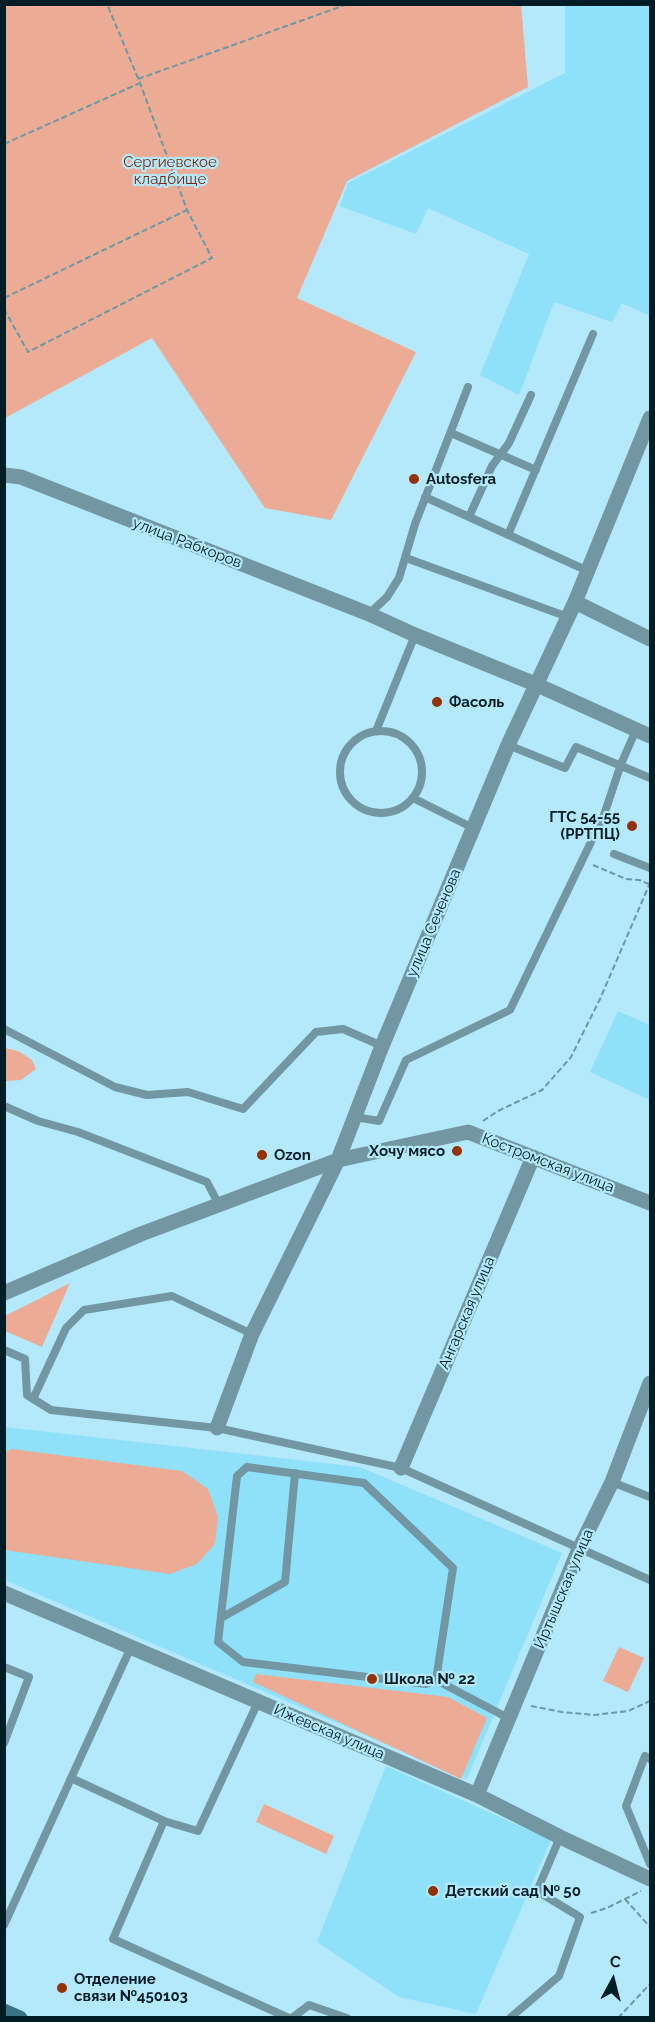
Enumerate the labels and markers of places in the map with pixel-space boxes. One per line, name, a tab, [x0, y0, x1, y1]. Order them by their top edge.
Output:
place label: Autosfera	[426, 470, 496, 488]
marker: Autosfera	[407, 472, 421, 486]
place label: Фасоль	[449, 693, 504, 711]
marker: Фасоль	[430, 695, 444, 709]
place label: ГТС 54-55 (РРТПЦ)	[549, 808, 620, 843]
marker: ГТС 54-55 (РРТПЦ)	[625, 819, 639, 833]
place label: Хочу мясо	[369, 1142, 445, 1160]
marker: Хочу мясо	[450, 1144, 464, 1158]
place label: Ozon	[274, 1146, 311, 1164]
marker: Ozon	[255, 1148, 269, 1162]
place label: Школа № 22	[384, 1670, 475, 1688]
marker: Школа № 22	[365, 1672, 379, 1686]
place label: Детский сад № 50	[445, 1882, 581, 1900]
marker: Детский сад № 50	[426, 1884, 440, 1898]
place label: Отделение связи №450103	[74, 1970, 188, 2005]
marker: Отделение связи №450103	[55, 1981, 69, 1995]

